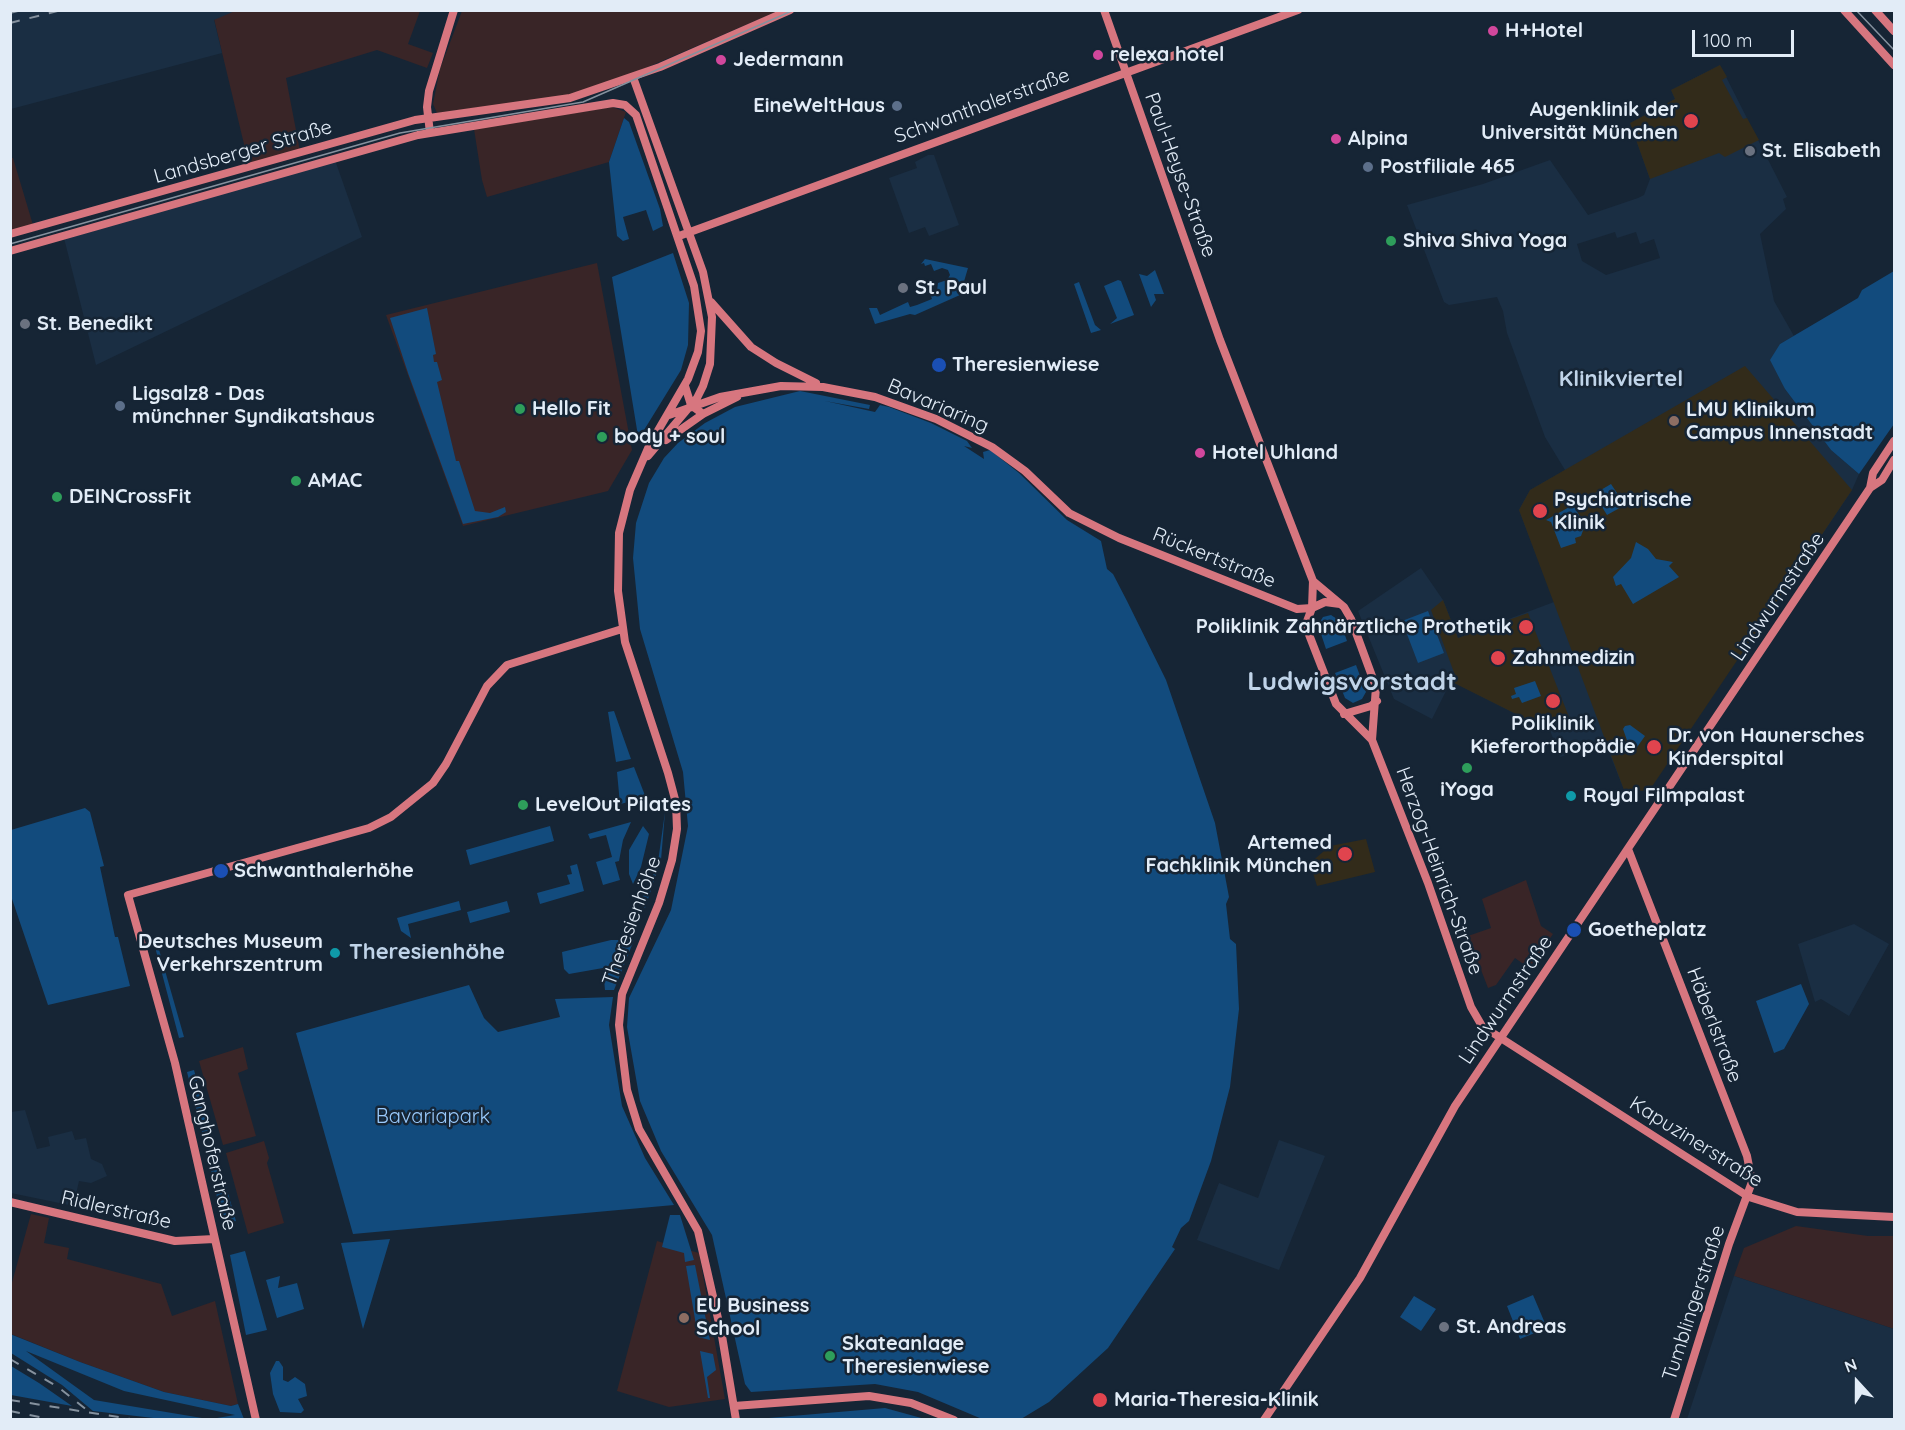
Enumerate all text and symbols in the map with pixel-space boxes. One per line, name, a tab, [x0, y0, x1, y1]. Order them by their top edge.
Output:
scale bar	[1695, 18, 1797, 56]
place label: H+Hotel	[1505, 19, 1583, 43]
marker: H+Hotel	[1486, 24, 1500, 38]
text: 100 m	[1703, 29, 1752, 52]
place label: relexa hotel	[1110, 43, 1224, 67]
place label: Jedermann	[733, 48, 844, 72]
marker: relexa hotel	[1091, 48, 1105, 62]
marker: Jedermann	[714, 53, 728, 67]
street label: Schwanthalerstraße	[891, 63, 1073, 149]
street label: Paul-Heyse-Straße	[1139, 89, 1221, 261]
place label: EineWeltHaus	[753, 94, 885, 118]
place label: Augenklinik der Universität München	[1481, 98, 1678, 145]
marker: EineWeltHaus	[890, 99, 904, 113]
marker: Augenklinik der Universität München	[1682, 112, 1700, 130]
street label: Landsberger Straße	[151, 115, 335, 189]
place label: Alpina	[1348, 127, 1408, 151]
marker: Alpina	[1329, 132, 1343, 146]
place label: St. Elisabeth	[1762, 139, 1881, 163]
marker: St. Elisabeth	[1743, 144, 1757, 158]
place label: Postfiliale 465	[1380, 155, 1515, 179]
marker: Postfiliale 465	[1361, 160, 1375, 174]
place label: Shiva Shiva Yoga	[1403, 229, 1567, 253]
marker: Shiva Shiva Yoga	[1384, 234, 1398, 248]
place label: St. Paul	[915, 276, 987, 300]
marker: St. Paul	[896, 281, 910, 295]
place label: St. Benedikt	[37, 312, 153, 336]
marker: St. Benedikt	[18, 317, 32, 331]
place label: Theresienwiese	[952, 353, 1099, 377]
marker: Theresienwiese	[930, 356, 948, 374]
district label: Klinikviertel	[1559, 366, 1683, 392]
street label: Bavariaring	[884, 374, 992, 438]
place label: Ligsalz8 - Das münchner Syndikatshaus	[132, 382, 375, 429]
place label: Hello Fit	[532, 397, 611, 421]
place label: LMU Klinikum Campus Innenstadt	[1686, 398, 1873, 445]
marker: Ligsalz8 - Das münchner Syndikatshaus	[113, 399, 127, 413]
marker: Hello Fit	[513, 402, 527, 416]
marker: LMU Klinikum Campus Innenstadt	[1667, 414, 1681, 428]
place label: body + soul	[614, 425, 725, 449]
marker: body + soul	[595, 430, 609, 444]
place label: Hotel Uhland	[1212, 441, 1338, 465]
marker: Hotel Uhland	[1193, 446, 1207, 460]
place label: AMAC	[308, 469, 362, 493]
marker: AMAC	[289, 474, 303, 488]
place label: DEINCrossFit	[69, 485, 192, 509]
place label: Psychiatrische Klinik	[1554, 488, 1692, 535]
marker: DEINCrossFit	[50, 490, 64, 504]
marker: Psychiatrische Klinik	[1531, 502, 1549, 520]
street label: Rückertstraße	[1149, 522, 1279, 594]
street label: Lindwurmstraße	[1726, 528, 1830, 666]
place label: Poliklinik Zahnärztliche Prothetik	[1196, 615, 1512, 639]
marker: Poliklinik Zahnärztliche Prothetik	[1517, 618, 1535, 636]
place label: Zahnmedizin	[1512, 646, 1635, 670]
marker: Zahnmedizin	[1489, 649, 1507, 667]
district label: Ludwigsvorstadt	[1247, 666, 1457, 698]
marker: Poliklinik Kieferorthopädie	[1544, 692, 1562, 710]
place label: Poliklinik Kieferorthopädie	[1470, 712, 1636, 759]
place label: Dr. von Haunersches Kinderspital	[1668, 724, 1864, 771]
marker: Dr. von Haunersches Kinderspital	[1645, 738, 1663, 756]
marker: iYoga	[1460, 761, 1474, 775]
street label: Herzog-Heinrich-Straße	[1390, 764, 1488, 978]
place label: iYoga	[1440, 778, 1494, 802]
place label: Royal Filmpalast	[1583, 784, 1745, 808]
marker: Royal Filmpalast	[1564, 789, 1578, 803]
place label: LevelOut Pilates	[535, 793, 691, 817]
marker: LevelOut Pilates	[516, 798, 530, 812]
place label: Artemed Fachklinik München	[1146, 831, 1332, 878]
marker: Artemed Fachklinik München	[1336, 845, 1354, 863]
street label: Theresienhöhe	[597, 853, 667, 989]
place label: Schwanthalerhöhe	[234, 859, 414, 883]
marker: Schwanthalerhöhe	[212, 862, 230, 880]
place label: Goetheplatz	[1588, 918, 1706, 942]
marker: Goetheplatz	[1565, 921, 1583, 939]
place label: Deutsches Museum Verkehrszentrum	[138, 930, 323, 977]
street label: Lindwurmstraße	[1454, 931, 1558, 1069]
district label: Theresienhöhe	[349, 939, 505, 965]
marker: Deutsches Museum Verkehrszentrum	[328, 946, 342, 960]
street label: Häberlstraße	[1681, 964, 1747, 1086]
street label: Ganghoferstraße	[182, 1073, 242, 1233]
street label: Kapuzinerstraße	[1625, 1091, 1767, 1193]
park label: Bavariapark	[376, 1105, 490, 1129]
street label: Ridlerstraße	[59, 1186, 173, 1234]
street label: Tumblingerstraße	[1658, 1222, 1730, 1384]
place label: EU Business School	[696, 1294, 809, 1341]
marker: EU Business School	[677, 1311, 691, 1325]
place label: St. Andreas	[1456, 1315, 1566, 1339]
marker: St. Andreas	[1437, 1320, 1451, 1334]
place label: Skateanlage Theresienwiese	[842, 1332, 989, 1379]
marker: Skateanlage Theresienwiese	[823, 1349, 837, 1363]
north arrow	[1827, 1352, 1887, 1412]
text: N	[1841, 1354, 1860, 1377]
place label: Maria-Theresia-Klinik	[1114, 1388, 1319, 1412]
marker: Maria-Theresia-Klinik	[1091, 1391, 1109, 1409]

